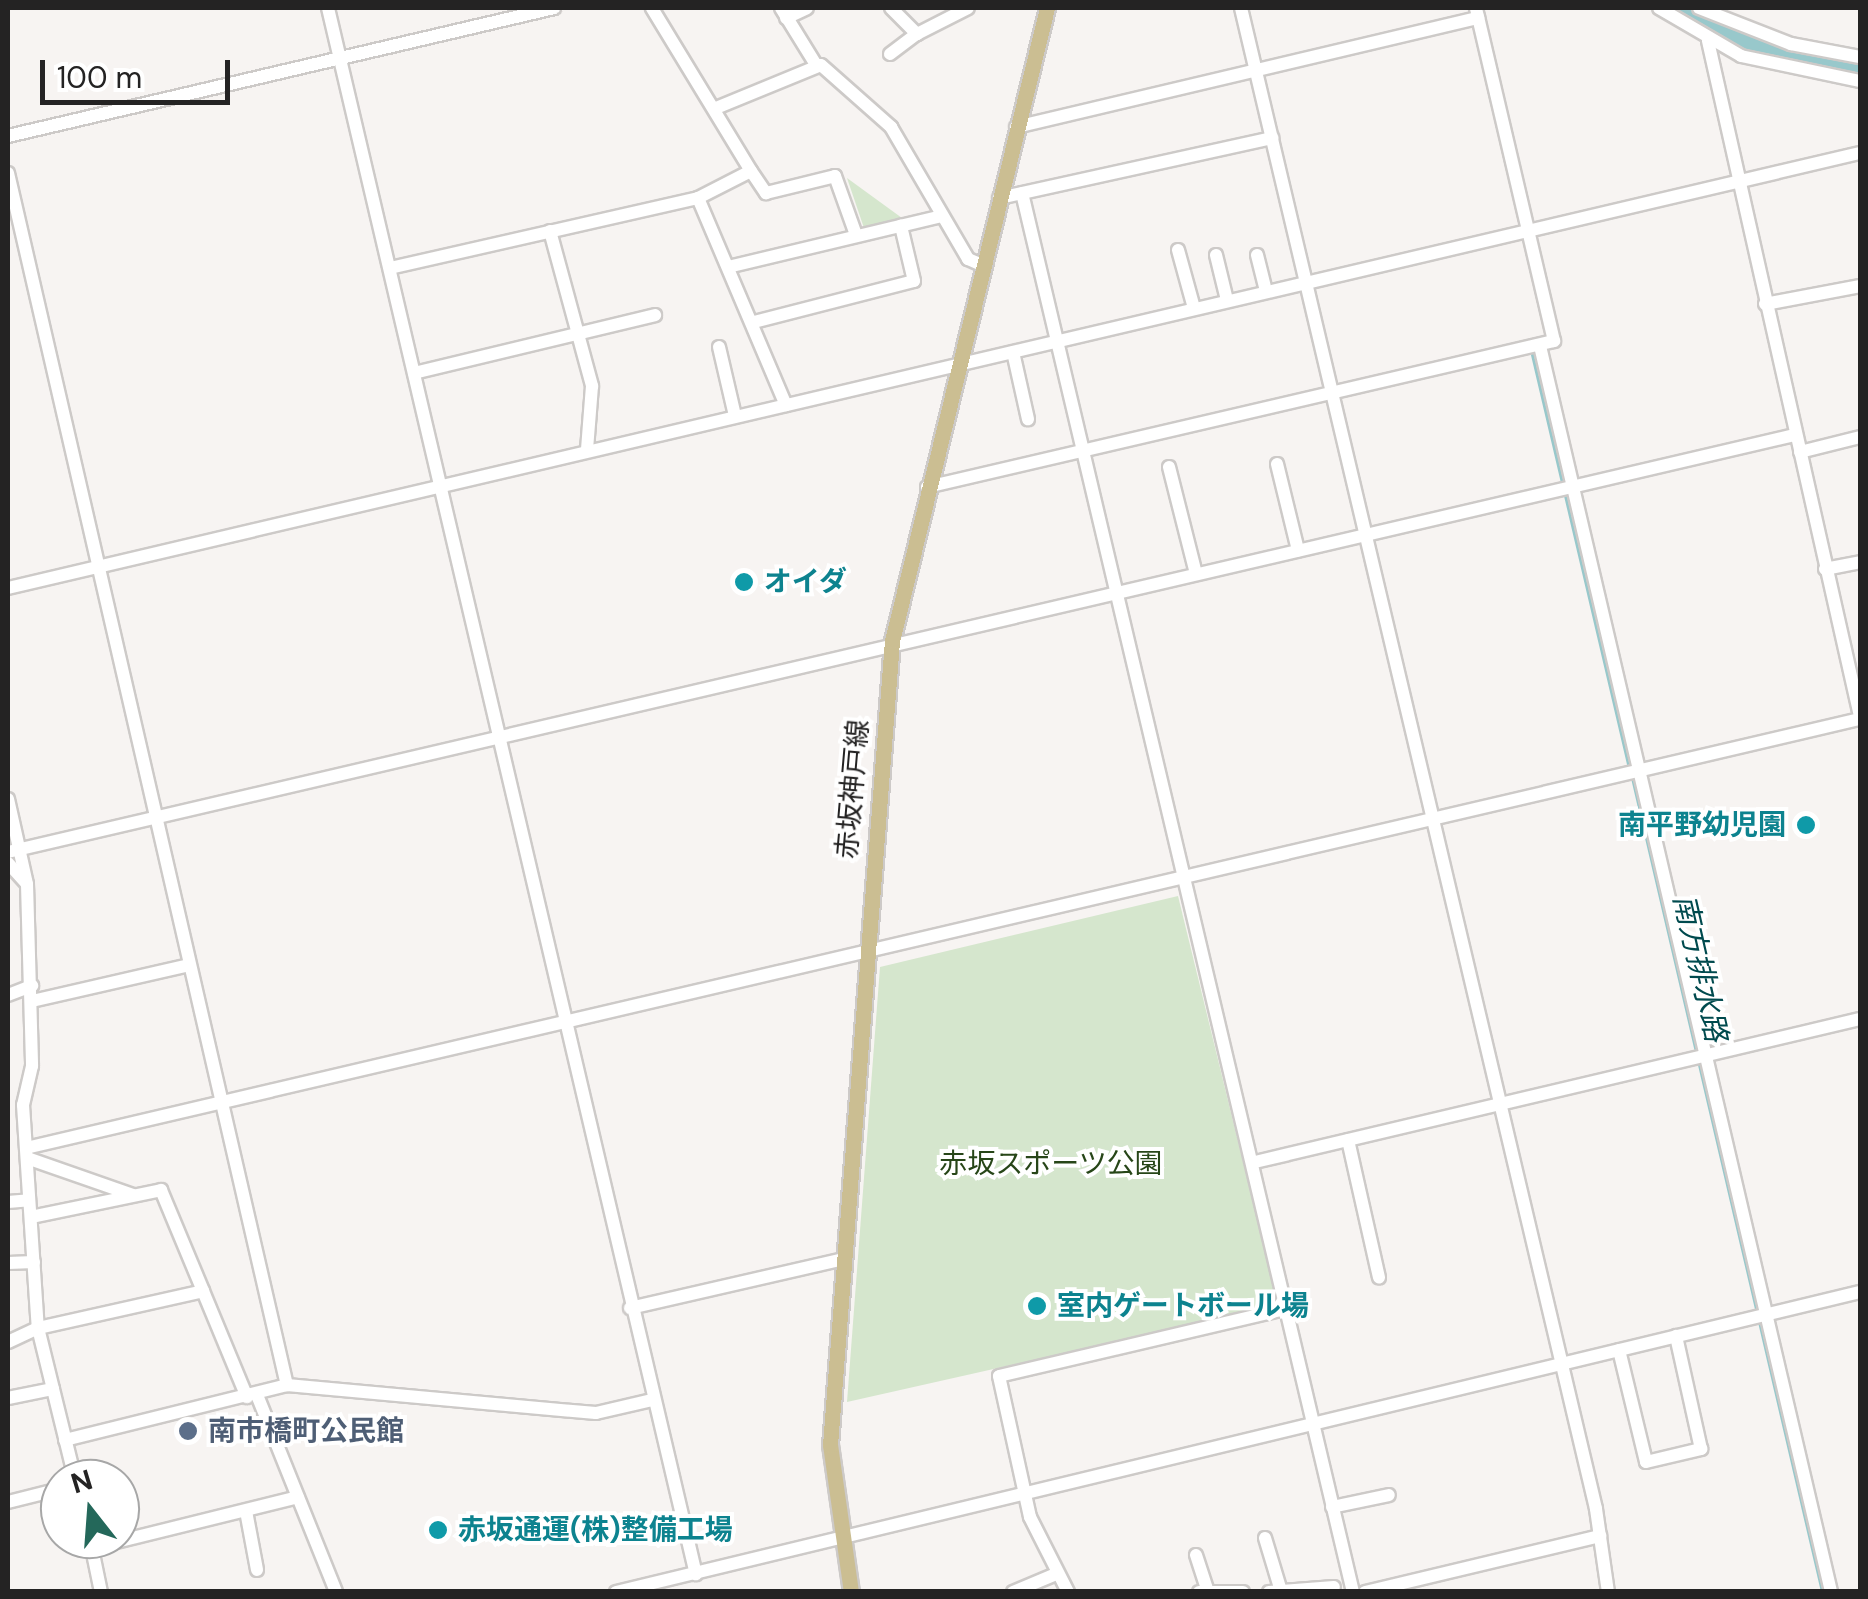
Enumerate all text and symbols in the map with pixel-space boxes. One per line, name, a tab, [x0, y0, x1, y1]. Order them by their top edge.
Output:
scale bar	[45, 40, 235, 102]
text: 100 m	[57, 58, 142, 97]
place label: オイダ	[764, 565, 848, 599]
marker: オイダ	[733, 571, 755, 593]
street label: 赤坂神戸線	[830, 718, 876, 860]
place label: 南平野幼児園	[1618, 808, 1786, 842]
marker: 南平野幼児園	[1795, 814, 1817, 836]
water label: 南方排水路	[1666, 891, 1734, 1045]
park label: 赤坂スポーツ公園	[939, 1147, 1163, 1181]
place label: 室内ゲートボール場	[1057, 1289, 1309, 1323]
marker: 室内ゲートボール場	[1026, 1295, 1048, 1317]
place label: 南市橋町公民館	[208, 1414, 404, 1448]
marker: 南市橋町公民館	[177, 1420, 199, 1442]
north arrow	[40, 1459, 140, 1559]
text: N	[66, 1461, 97, 1502]
place label: 赤坂通運(株)整備工場	[458, 1513, 733, 1547]
marker: 赤坂通運(株)整備工場	[427, 1519, 449, 1541]

